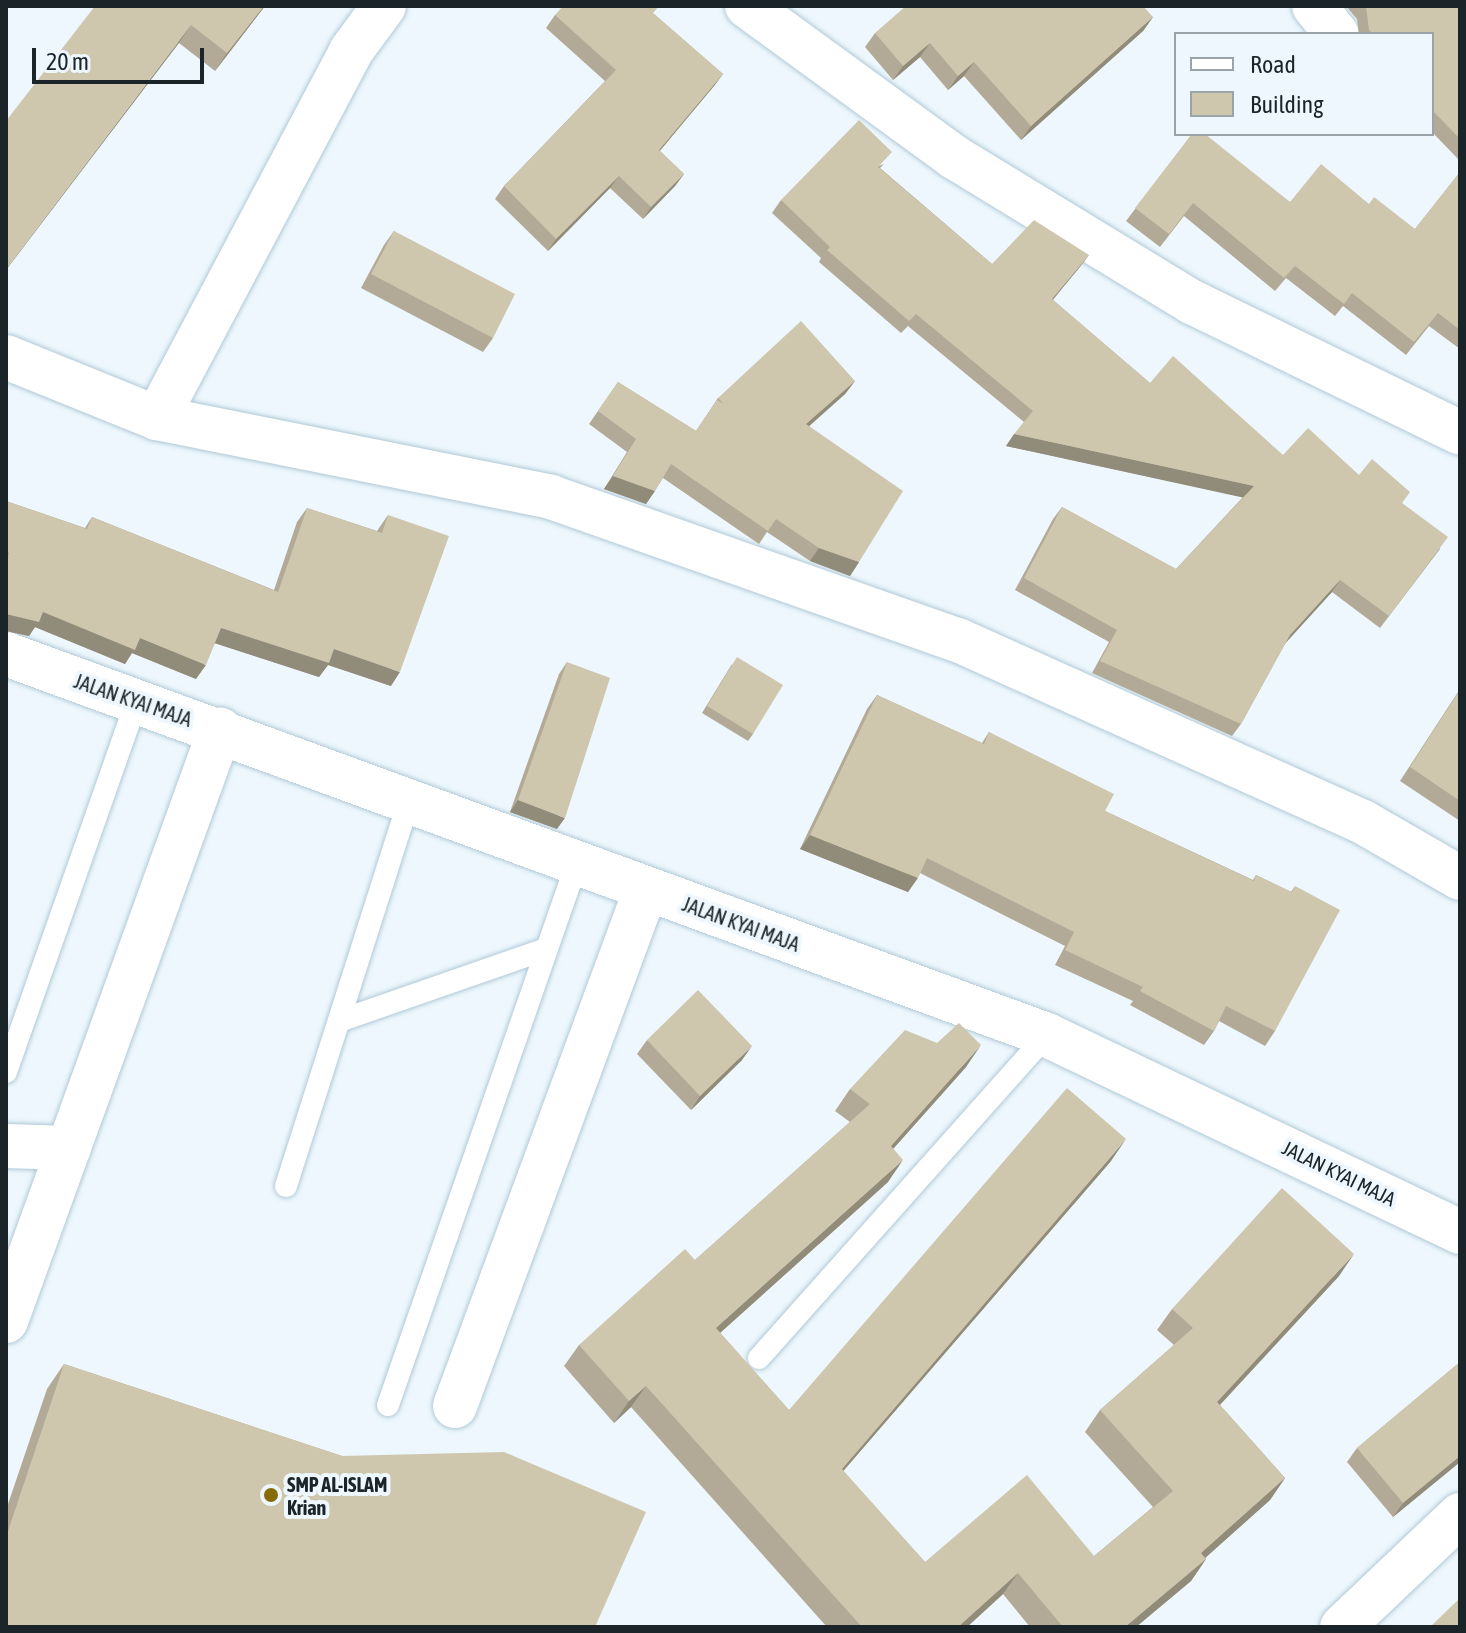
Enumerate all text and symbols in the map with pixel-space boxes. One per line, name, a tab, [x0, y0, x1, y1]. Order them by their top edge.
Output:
scale bar	[36, 32, 208, 82]
legend	[1174, 32, 1434, 136]
text: 20 m	[46, 48, 89, 75]
text: Road	[1250, 51, 1296, 78]
text: Building	[1250, 91, 1323, 118]
street label: JALAN KYAI MAJA	[71, 669, 195, 731]
street label: JALAN KYAI MAJA	[679, 892, 803, 956]
street label: JALAN KYAI MAJA	[1278, 1135, 1400, 1211]
place label: SMP AL-ISLAM Krian	[287, 1472, 387, 1519]
marker: SMP AL-ISLAM Krian	[262, 1486, 280, 1504]

